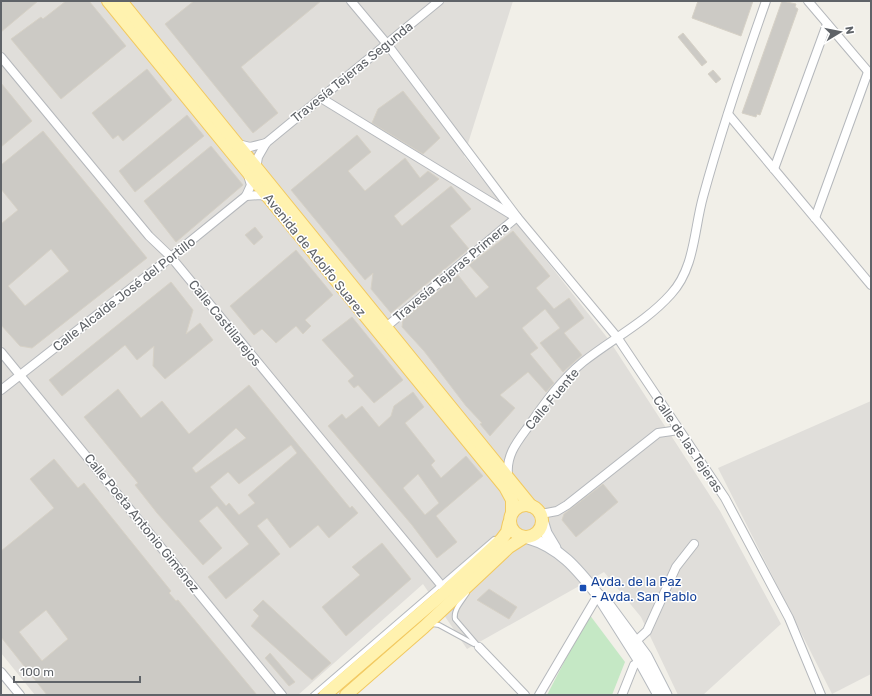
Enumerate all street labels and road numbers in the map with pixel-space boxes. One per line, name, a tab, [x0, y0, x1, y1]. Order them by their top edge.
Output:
street label: Travesía Tejeras Segunda	[288, 18, 416, 126]
street label: Avenida de Adolfo Suarez	[261, 191, 369, 320]
street label: Travesía Tejeras Primera	[390, 219, 512, 325]
street label: Calle Alcalde José del Portillo	[50, 234, 198, 354]
street label: Calle Castillarejos	[186, 277, 264, 369]
street label: Calle Fuente	[522, 365, 582, 433]
street label: Calle de las Tejeras	[650, 393, 726, 496]
street label: Calle Poeta Antonio Giménez	[81, 451, 203, 596]

